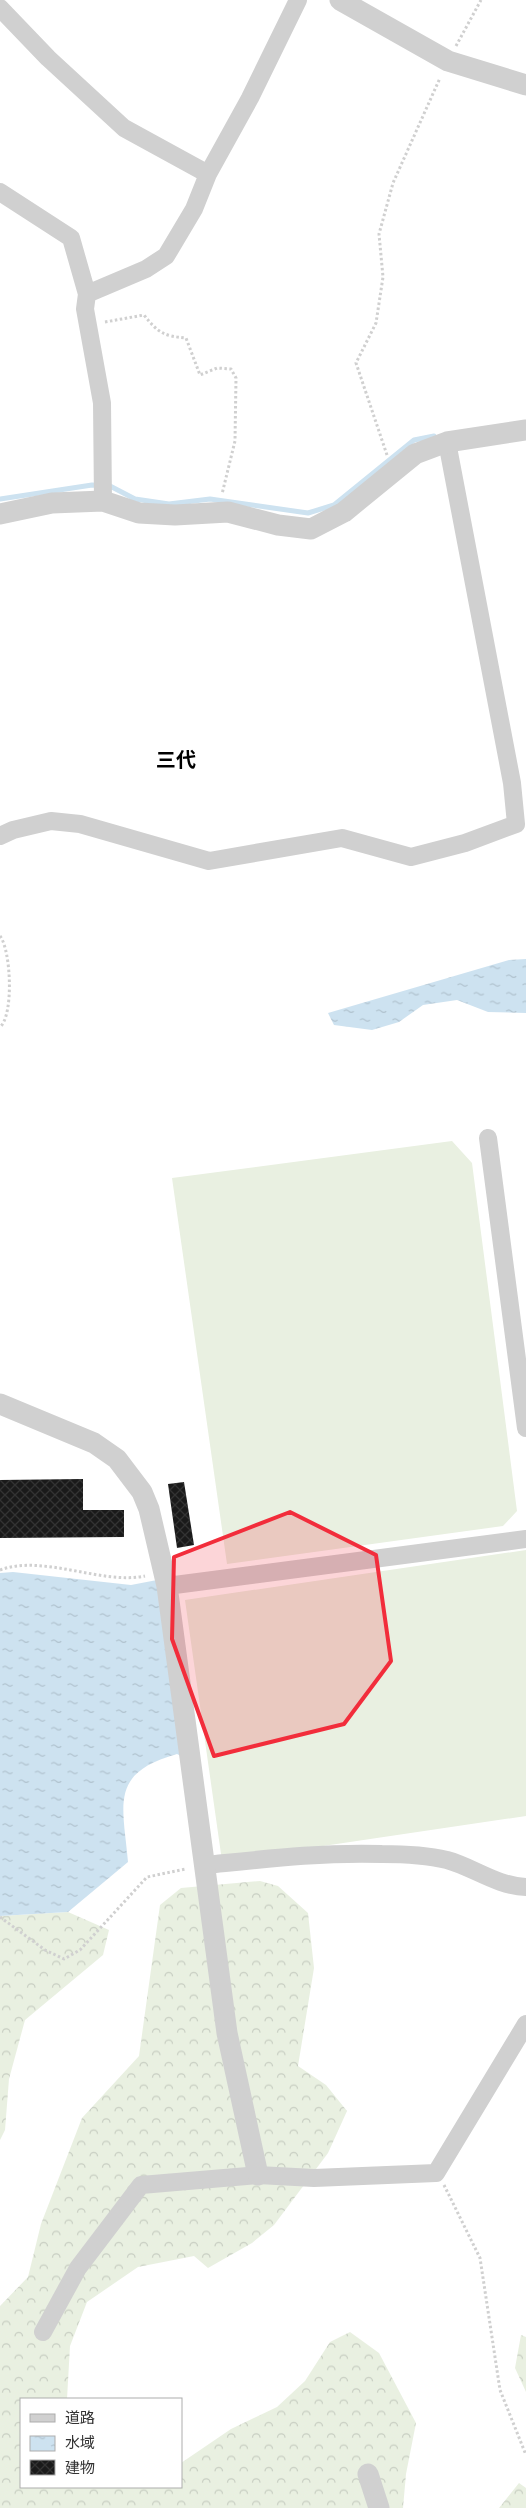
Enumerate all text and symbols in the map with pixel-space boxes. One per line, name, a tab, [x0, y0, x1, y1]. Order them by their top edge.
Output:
district label: 三代	[156, 746, 196, 773]
legend	[20, 2398, 182, 2488]
text: 道路	[65, 2407, 95, 2428]
text: 水域	[65, 2432, 95, 2453]
text: 建物	[65, 2457, 95, 2478]

